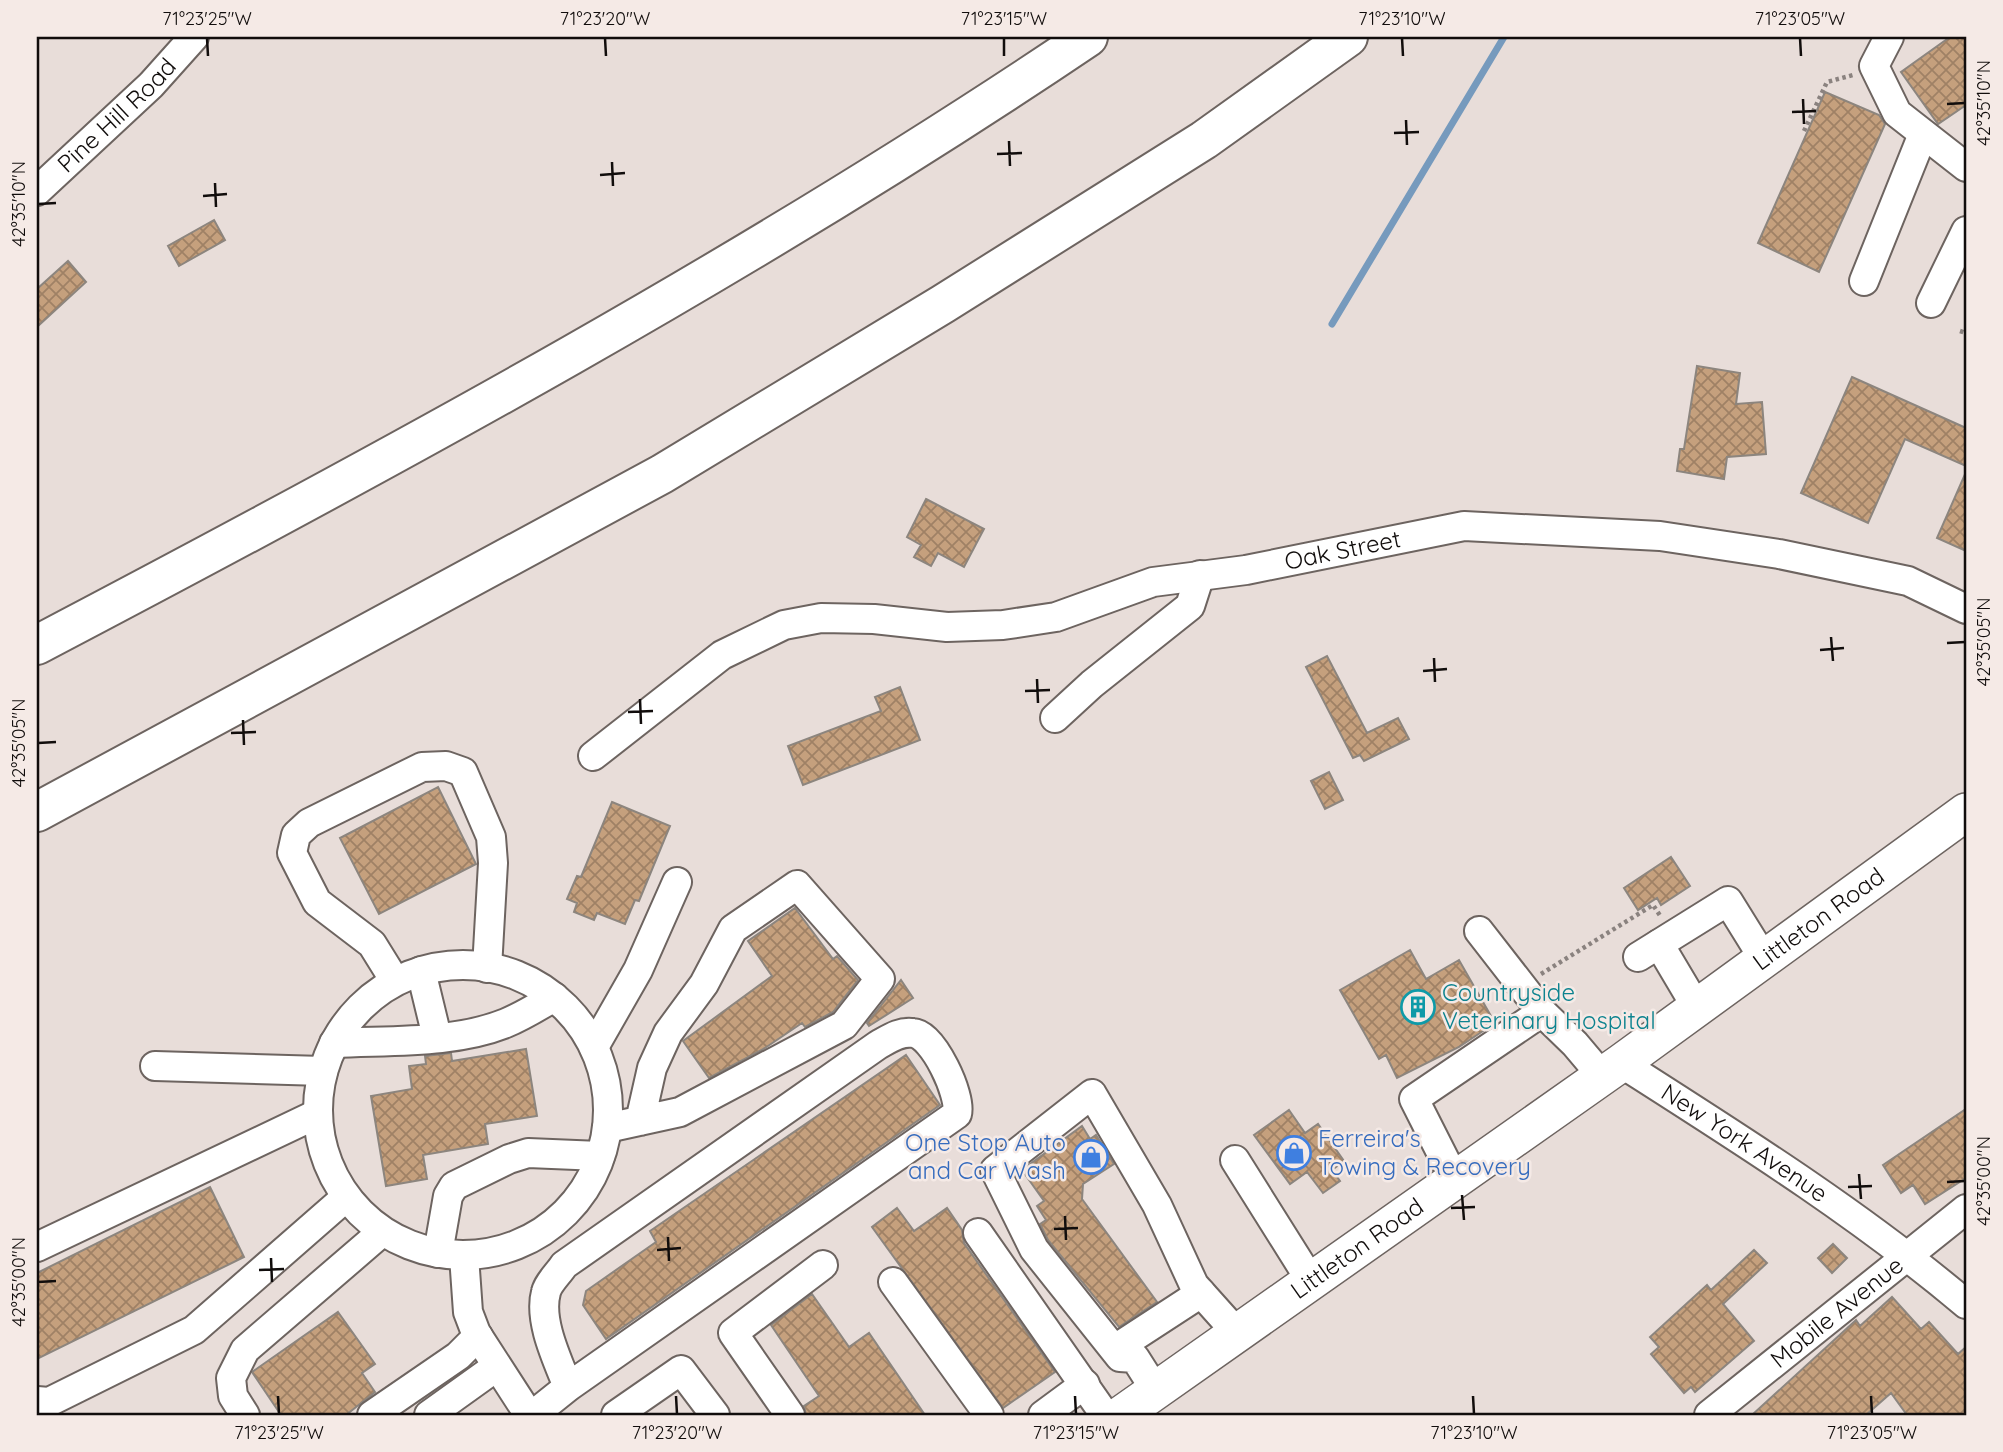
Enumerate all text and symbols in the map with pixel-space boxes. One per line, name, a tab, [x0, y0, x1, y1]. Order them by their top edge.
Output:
text: 71°23'25"W	[162, 7, 252, 30]
text: 71°23'20"W	[560, 7, 650, 30]
text: 71°23'15"W	[961, 7, 1047, 30]
text: 71°23'10"W	[1358, 7, 1446, 30]
text: 71°23'05"W	[1755, 7, 1845, 30]
street label: Pine Hill Road	[51, 51, 182, 178]
text: 42°35'10"N	[1972, 60, 1995, 146]
text: 42°35'10"N	[7, 161, 30, 247]
street label: Oak Street	[1282, 523, 1403, 576]
text: 42°35'05"N	[1972, 598, 1995, 686]
text: 42°35'05"N	[7, 699, 30, 787]
street label: Littleton Road	[1746, 860, 1890, 976]
place label: Countryside Veterinary Hospital	[1442, 977, 1656, 1035]
building icon: Countryside Veterinary Hospital	[1399, 988, 1437, 1026]
street label: New York Avenue	[1656, 1077, 1834, 1208]
place label: Ferreira's Towing & Recovery	[1318, 1123, 1531, 1181]
place label: One Stop Auto and Car Wash	[905, 1127, 1066, 1185]
shop icon: Ferreira's Towing & Recovery	[1275, 1134, 1313, 1172]
text: 42°35'00"N	[1972, 1136, 1995, 1226]
shop icon: One Stop Auto and Car Wash	[1072, 1138, 1110, 1176]
street label: Littleton Road	[1284, 1191, 1429, 1305]
text: 42°35'00"N	[7, 1237, 30, 1327]
street label: Mobile Avenue	[1764, 1249, 1909, 1374]
text: 71°23'25"W	[234, 1421, 324, 1444]
text: 71°23'20"W	[632, 1421, 722, 1444]
text: 71°23'15"W	[1033, 1421, 1119, 1444]
text: 71°23'10"W	[1430, 1421, 1518, 1444]
text: 71°23'05"W	[1827, 1421, 1917, 1444]

